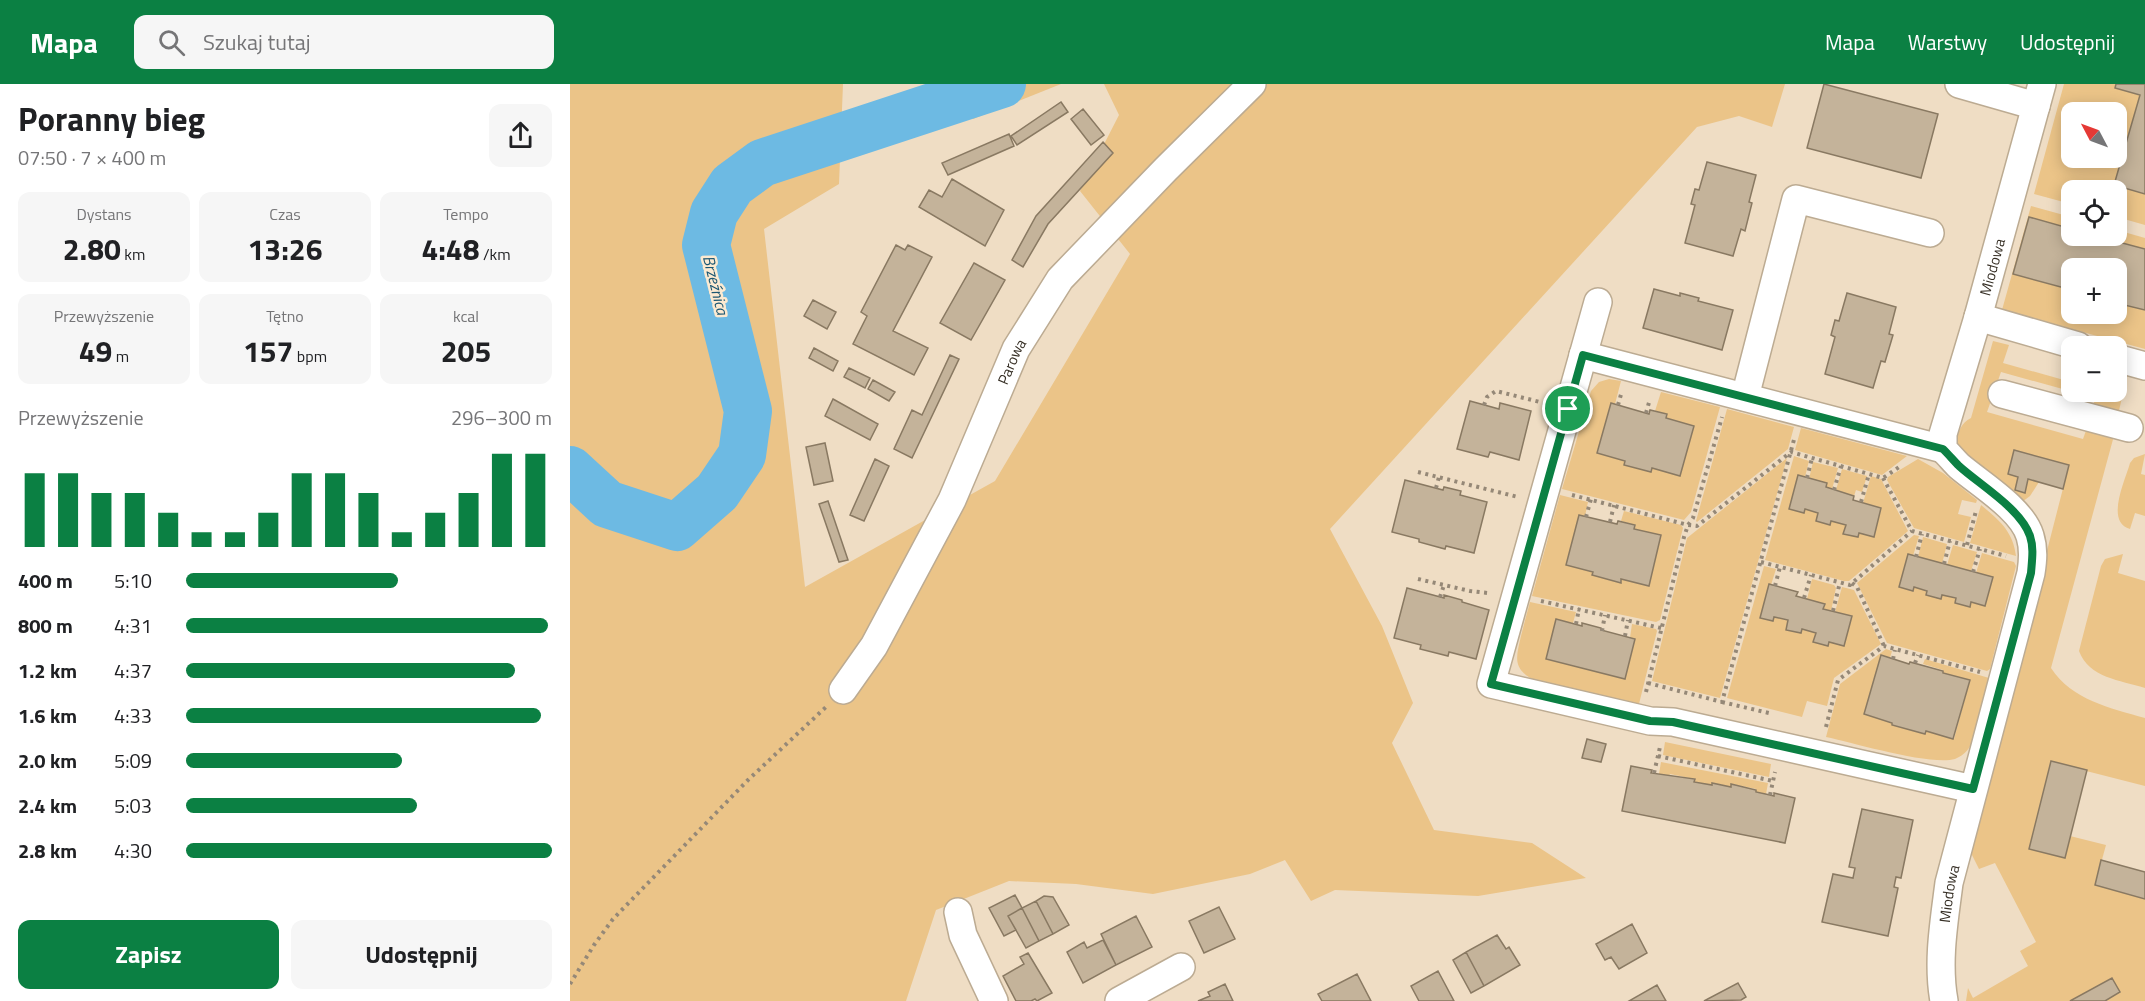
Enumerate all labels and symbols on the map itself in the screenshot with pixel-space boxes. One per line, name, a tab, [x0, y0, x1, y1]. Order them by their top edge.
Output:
north arrow	[2061, 102, 2127, 168]
street label: Miodowa	[1973, 235, 2011, 298]
water label: Brzeźnica	[697, 253, 735, 318]
street label: Parowa	[991, 333, 1032, 388]
pin	[1542, 383, 1593, 434]
street label: Miodowa	[1932, 862, 1965, 924]

